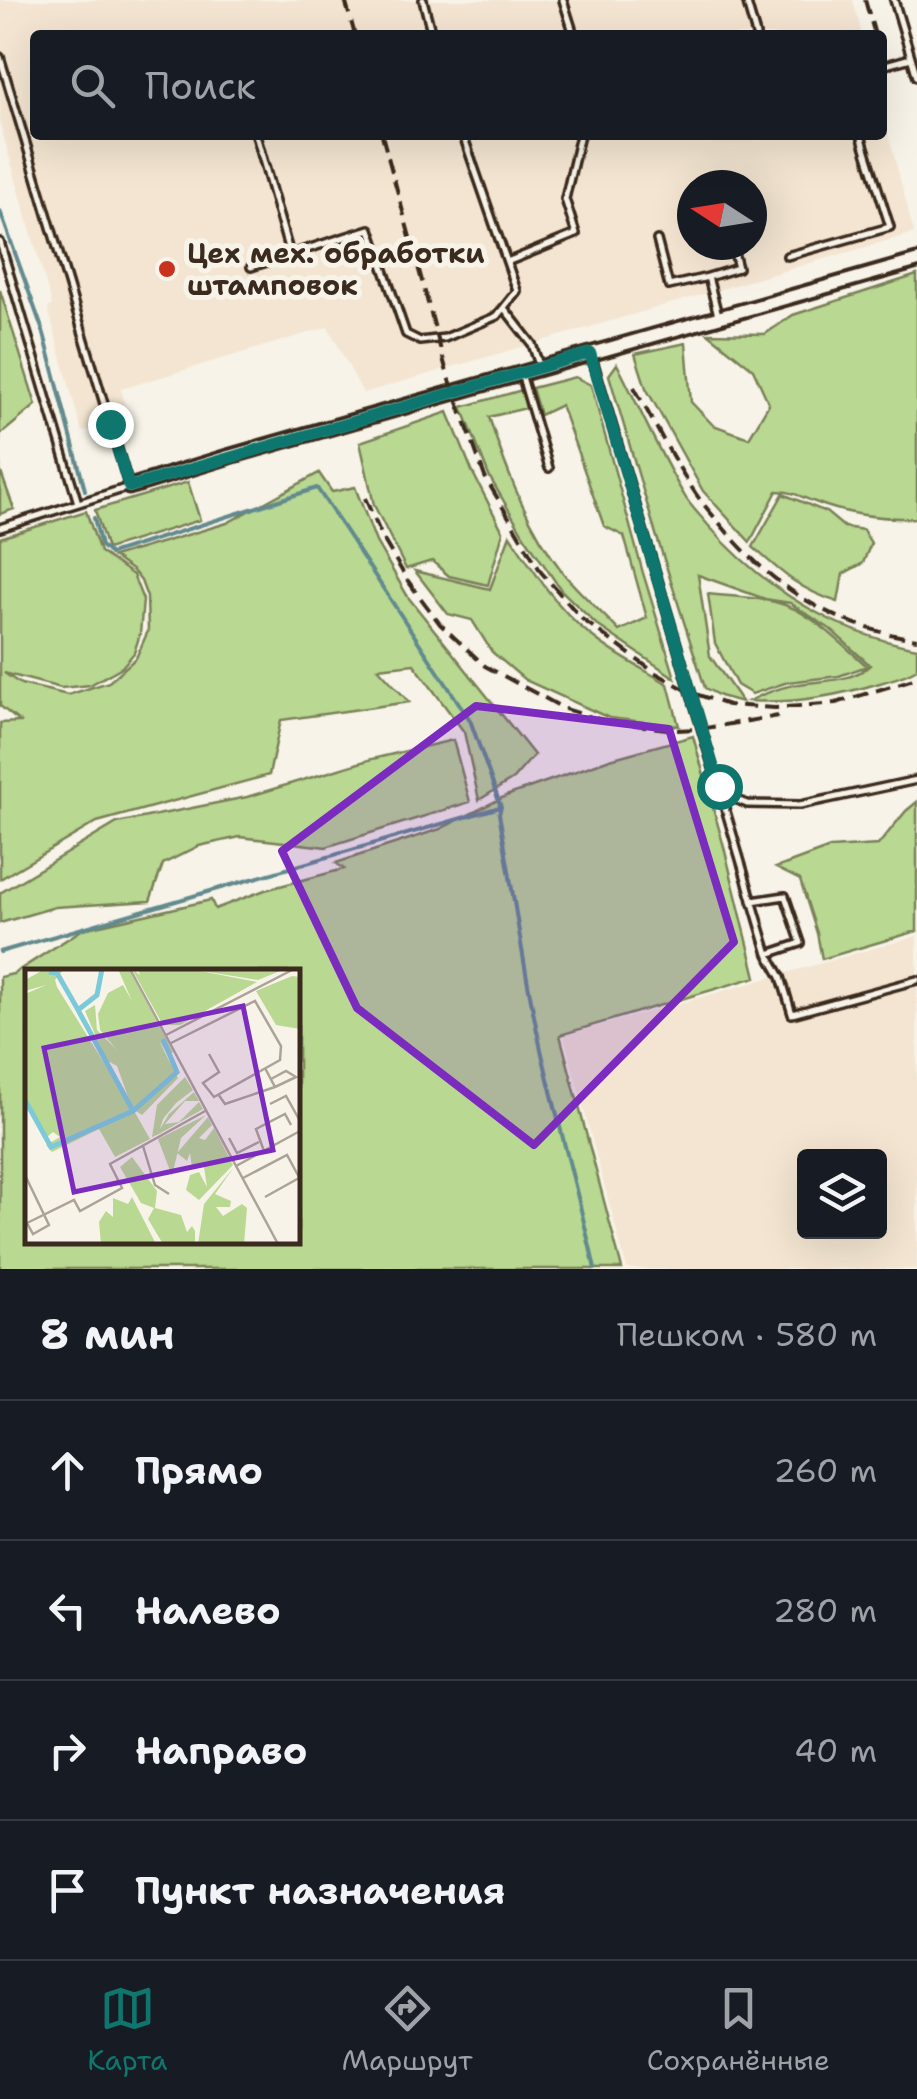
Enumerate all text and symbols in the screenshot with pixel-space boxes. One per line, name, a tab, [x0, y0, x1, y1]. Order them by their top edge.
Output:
search box	[30, 30, 887, 140]
icon: search	[65, 58, 120, 113]
text: Поиск	[145, 60, 256, 111]
north arrow	[677, 170, 767, 260]
place label: Цех мех. обработки штамповок	[187, 234, 485, 304]
marker: Цех мех. обработки штамповок	[156, 258, 178, 280]
route end	[88, 402, 134, 448]
route start	[697, 764, 743, 810]
inset map	[25, 969, 300, 1244]
map controls	[797, 1149, 887, 1239]
button: layers	[797, 1149, 887, 1239]
text: 8 мин	[40, 1306, 175, 1362]
text: Пешком · 580 m	[617, 1313, 877, 1356]
icon: ahead	[40, 1443, 95, 1498]
text: Прямо	[135, 1445, 263, 1496]
text: 260 m	[774, 1449, 877, 1492]
icon: left	[40, 1583, 95, 1638]
text: Налево	[135, 1585, 281, 1636]
text: 280 m	[773, 1589, 877, 1632]
icon: right	[40, 1723, 95, 1778]
text: Направо	[135, 1725, 308, 1776]
text: 40 m	[794, 1729, 877, 1772]
icon: arrive	[40, 1863, 95, 1918]
text: Пункт назначения	[135, 1865, 505, 1916]
tab: Карта	[87, 1981, 167, 2079]
tab: Маршрут	[342, 1981, 472, 2079]
tab: Сохранённые	[647, 1981, 830, 2079]

